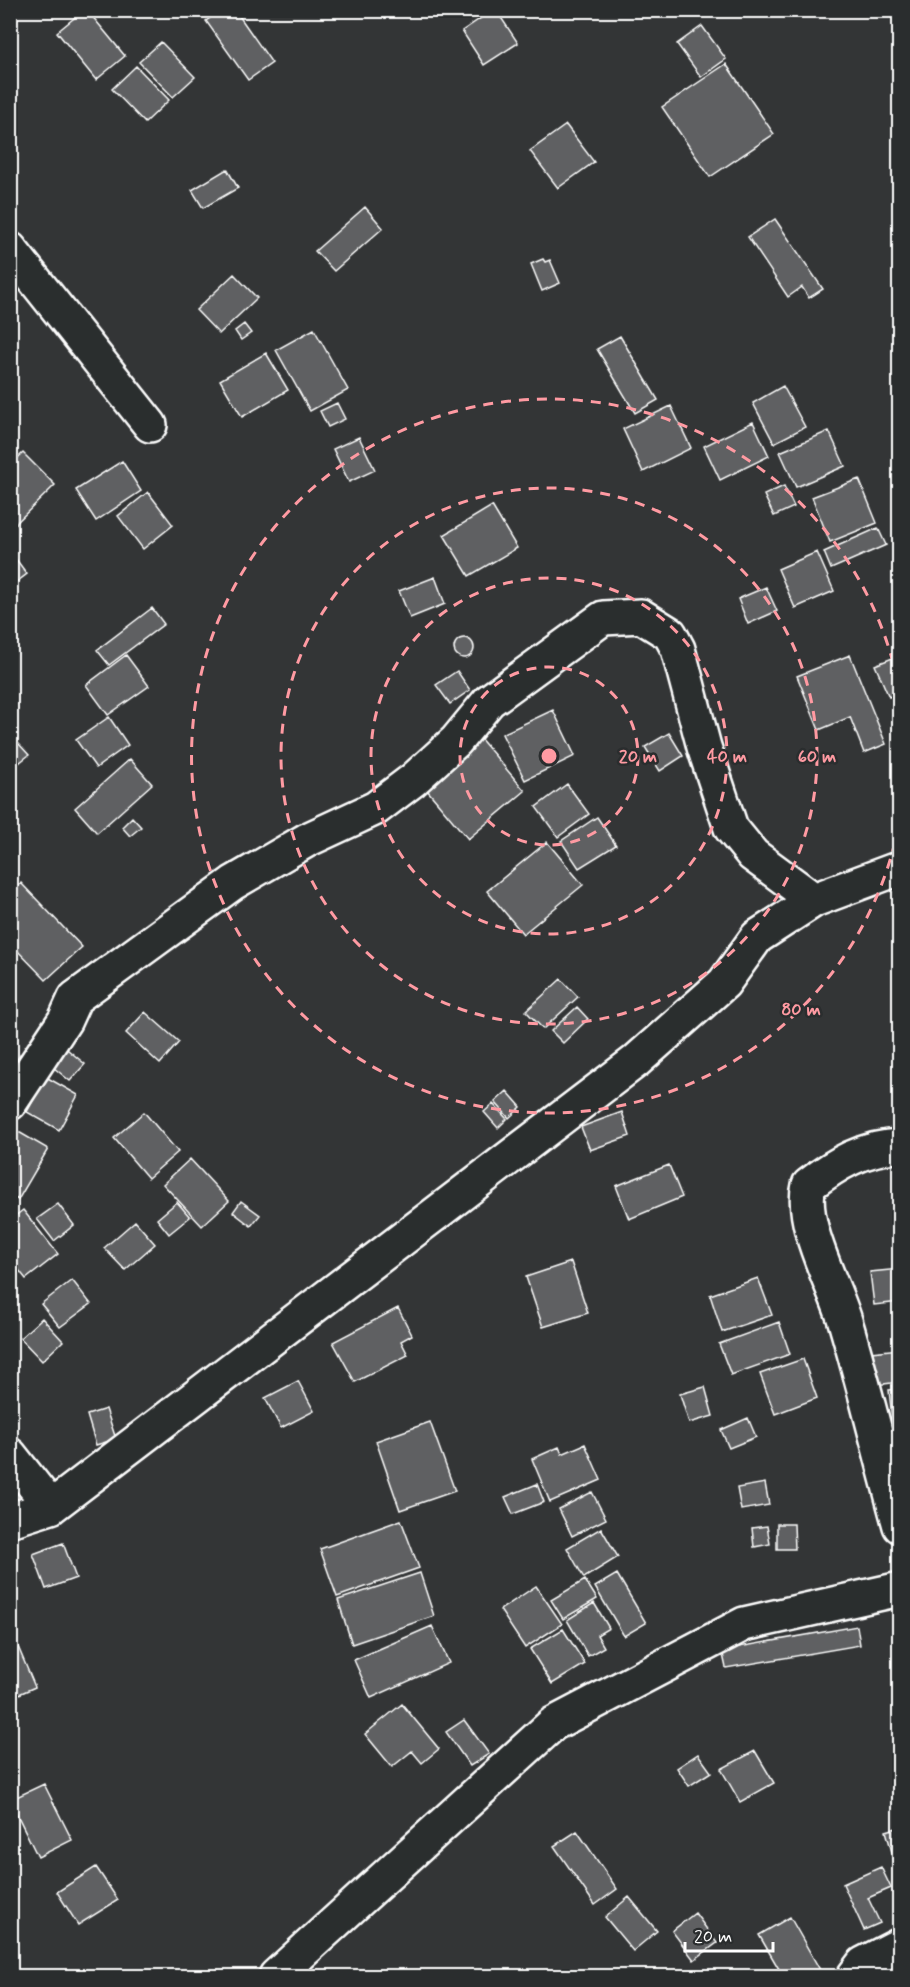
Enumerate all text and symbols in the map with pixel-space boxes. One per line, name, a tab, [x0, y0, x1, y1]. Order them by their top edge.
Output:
text: 20 m	[619, 745, 657, 769]
text: 40 m	[707, 745, 747, 769]
text: 60 m	[798, 745, 836, 769]
centre of rings	[539, 746, 559, 766]
text: 80 m	[781, 998, 821, 1022]
scale bar	[685, 1915, 774, 1953]
text: 20 m	[694, 1925, 732, 1949]

